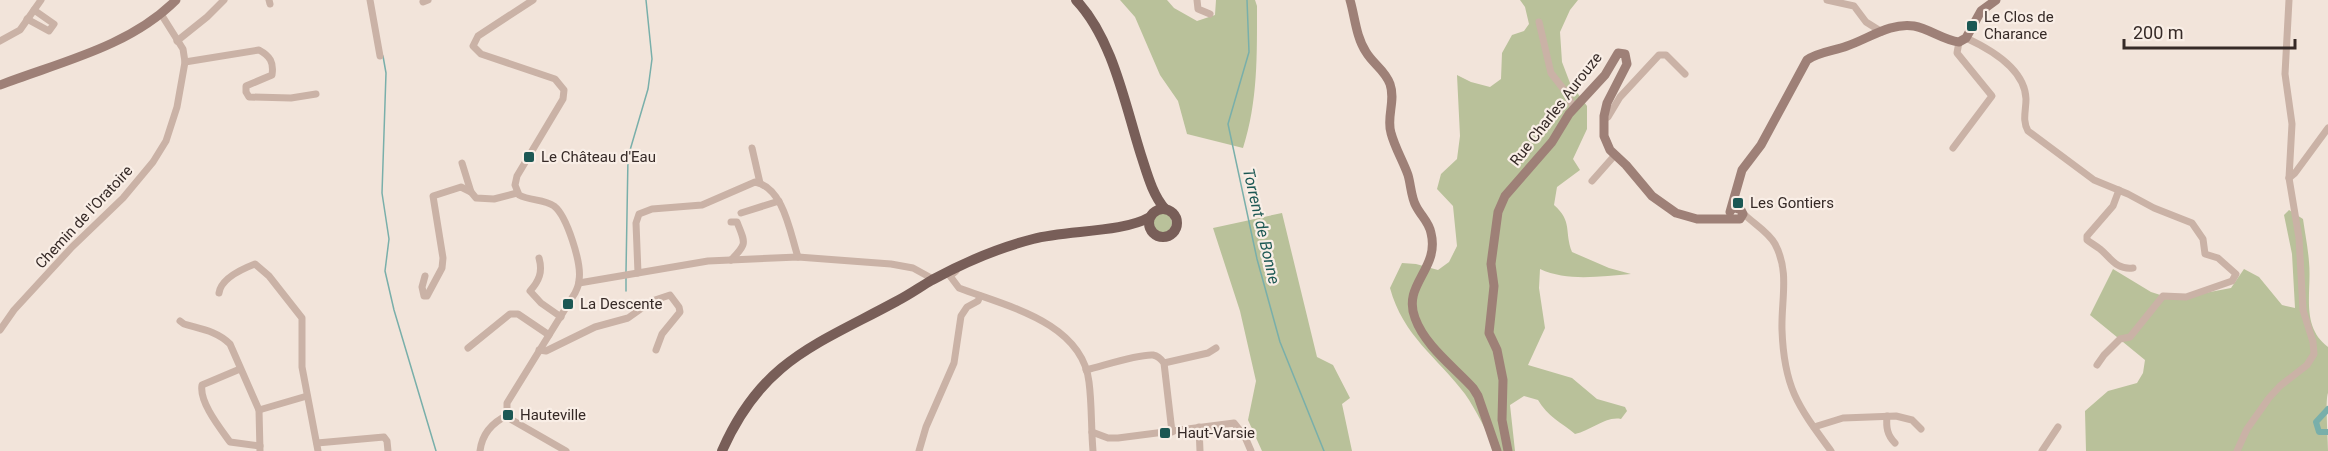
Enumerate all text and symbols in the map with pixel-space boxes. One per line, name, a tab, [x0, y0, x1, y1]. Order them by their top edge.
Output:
place label: Le Clos de Charance	[1984, 8, 2054, 43]
scale bar	[2124, 12, 2295, 50]
marker: Le Clos de Charance	[1965, 19, 1979, 33]
text: 200 m	[2133, 22, 2184, 43]
street label: Rue Charles Aurouze	[1506, 49, 1606, 169]
place label: Le Château d'Eau	[541, 148, 656, 166]
marker: Le Château d'Eau	[522, 150, 536, 164]
street label: Chemin de l'Oratoire	[32, 162, 136, 272]
water label: Torrent de Bonne	[1239, 166, 1284, 286]
place label: Les Gontiers	[1750, 194, 1834, 212]
marker: Les Gontiers	[1731, 196, 1745, 210]
place label: La Descente	[580, 295, 662, 313]
marker: La Descente	[561, 297, 575, 311]
place label: Hauteville	[520, 406, 586, 424]
marker: Hauteville	[501, 408, 515, 422]
place label: Haut-Varsie	[1177, 424, 1255, 442]
marker: Haut-Varsie	[1158, 426, 1172, 440]

